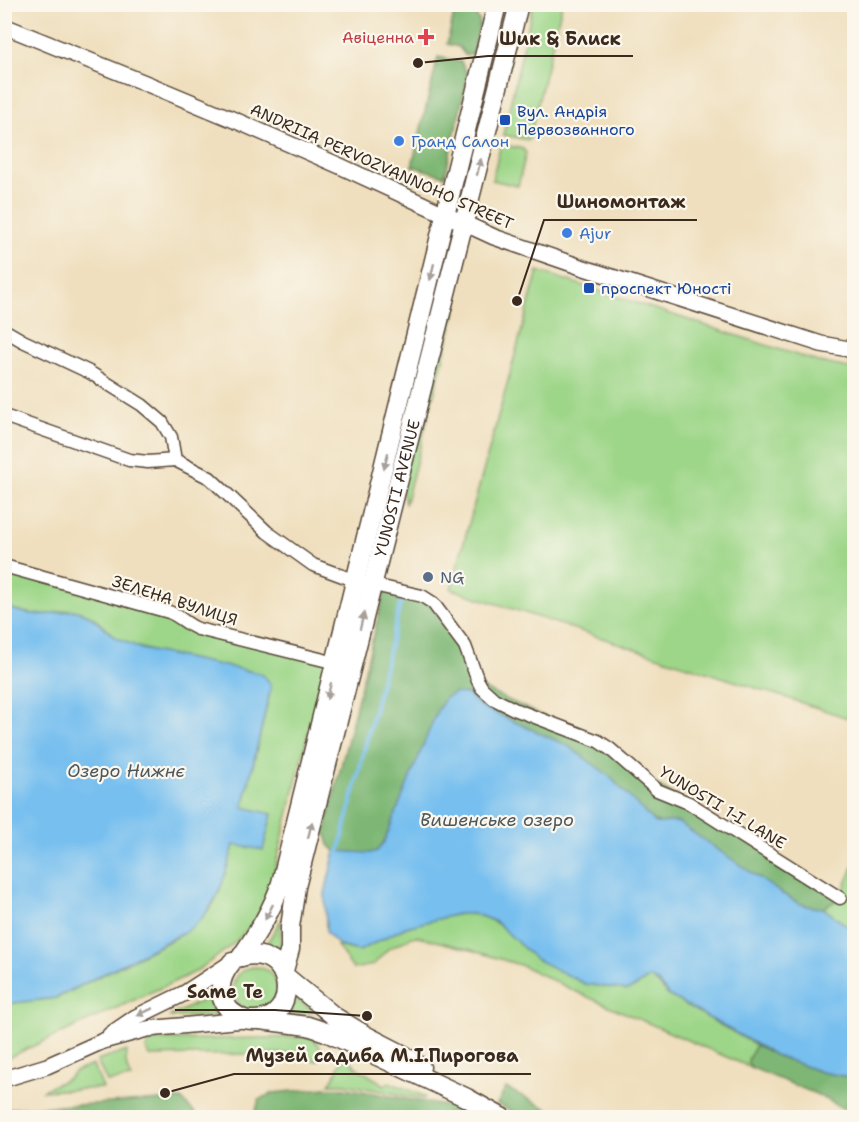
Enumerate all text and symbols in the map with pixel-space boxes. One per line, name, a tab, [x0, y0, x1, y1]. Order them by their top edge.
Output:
callout: Шик & Блиск	[488, 20, 633, 56]
place label: Авіценна	[342, 27, 414, 48]
text: Шик & Блиск	[499, 27, 621, 51]
marker: Авіценна	[419, 30, 433, 44]
street label: ANDRIIA PERVOZVANNOHO STREET	[247, 99, 517, 234]
place label: Вул. Андрія Первозванного	[517, 101, 635, 140]
marker: Вул. Андрія Первозванного	[498, 113, 512, 127]
place label: Гранд Салон	[411, 131, 509, 152]
marker: Гранд Салон	[392, 134, 406, 148]
one-way arrow	[474, 158, 484, 176]
callout: Шиномонтаж	[544, 184, 697, 220]
text: Шиномонтаж	[557, 190, 686, 214]
place label: Ajur	[579, 223, 611, 244]
marker: Ajur	[560, 226, 574, 240]
one-way arrow	[426, 262, 436, 281]
place label: проспект Юності	[601, 278, 731, 299]
marker: проспект Юності	[582, 281, 596, 295]
street label: YUNOSTI AVENUE	[370, 417, 425, 559]
one-way arrow	[380, 452, 390, 470]
place label: NG	[440, 567, 464, 588]
street label: ЗЕЛЕНА ВУЛИЦЯ	[109, 570, 240, 631]
marker: NG	[421, 570, 435, 584]
one-way arrow	[357, 612, 367, 630]
one-way arrow	[323, 682, 333, 700]
water label: Озеро Нижнє	[67, 759, 186, 783]
street label: YUNOSTI 1-I LANE	[655, 761, 790, 854]
water label: Вишенське озеро	[420, 808, 574, 832]
one-way arrow	[305, 821, 315, 840]
one-way arrow	[264, 904, 274, 921]
callout: Same Te	[175, 974, 275, 1010]
text: Same Te	[187, 980, 263, 1004]
one-way arrow	[137, 1007, 154, 1017]
callout: Музей садиба М.І.Пирогова	[234, 1038, 531, 1074]
text: Музей садиба М.І.Пирогова	[246, 1044, 519, 1068]

